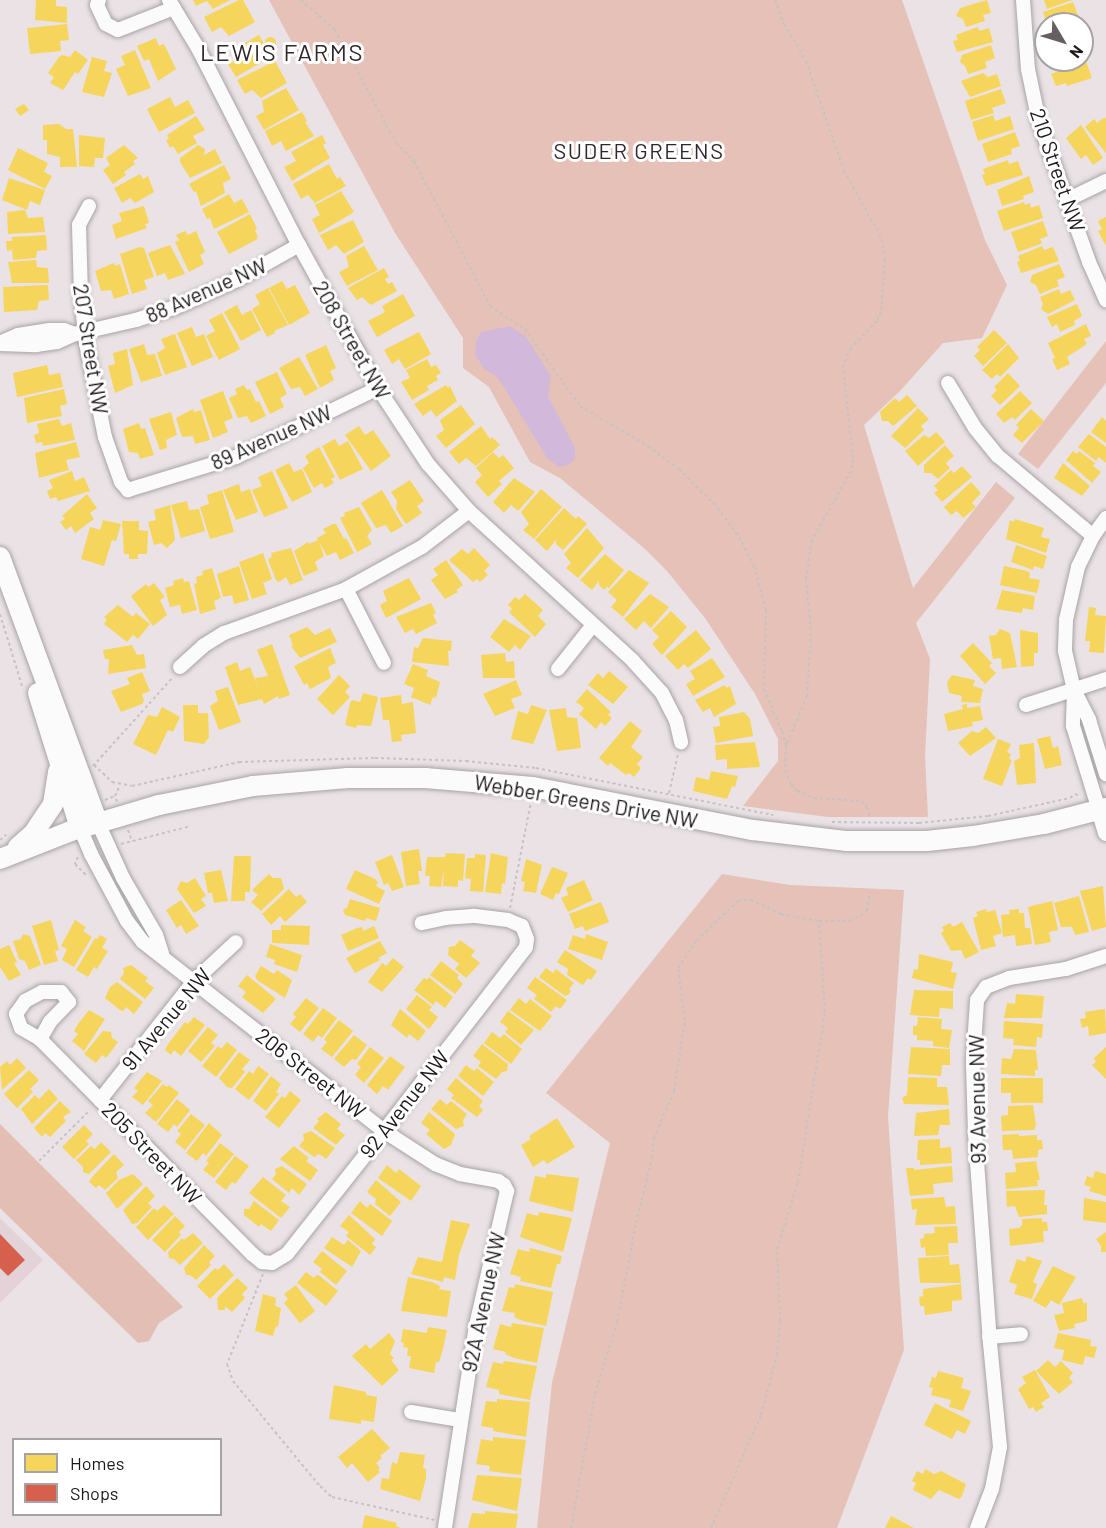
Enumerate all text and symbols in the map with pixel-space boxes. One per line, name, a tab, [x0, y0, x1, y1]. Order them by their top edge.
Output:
north arrow	[1034, 12, 1094, 72]
district label: LEWIS FARMS	[200, 38, 364, 66]
text: N	[1066, 42, 1088, 62]
street label: 210 Street NW	[1025, 105, 1091, 235]
district label: SUDER GREENS	[553, 138, 725, 164]
street label: 88 Avenue NW	[142, 252, 270, 328]
street label: 208 Street NW	[308, 276, 396, 404]
street label: 207 Street NW	[68, 282, 114, 416]
street label: 89 Avenue NW	[207, 399, 335, 475]
street label: Webber Greens Drive NW	[472, 769, 700, 833]
street label: 91 Avenue NW	[116, 963, 216, 1075]
street label: 206 Street NW	[251, 1022, 371, 1124]
street label: 93 Avenue NW	[963, 1034, 991, 1164]
street label: 92 Avenue NW	[354, 1045, 454, 1163]
street label: 205 Street NW	[97, 1097, 207, 1209]
street label: 92A Avenue NW	[456, 1230, 510, 1374]
legend	[12, 1438, 222, 1516]
text: Homes	[70, 1452, 124, 1474]
text: Shops	[70, 1482, 119, 1504]

